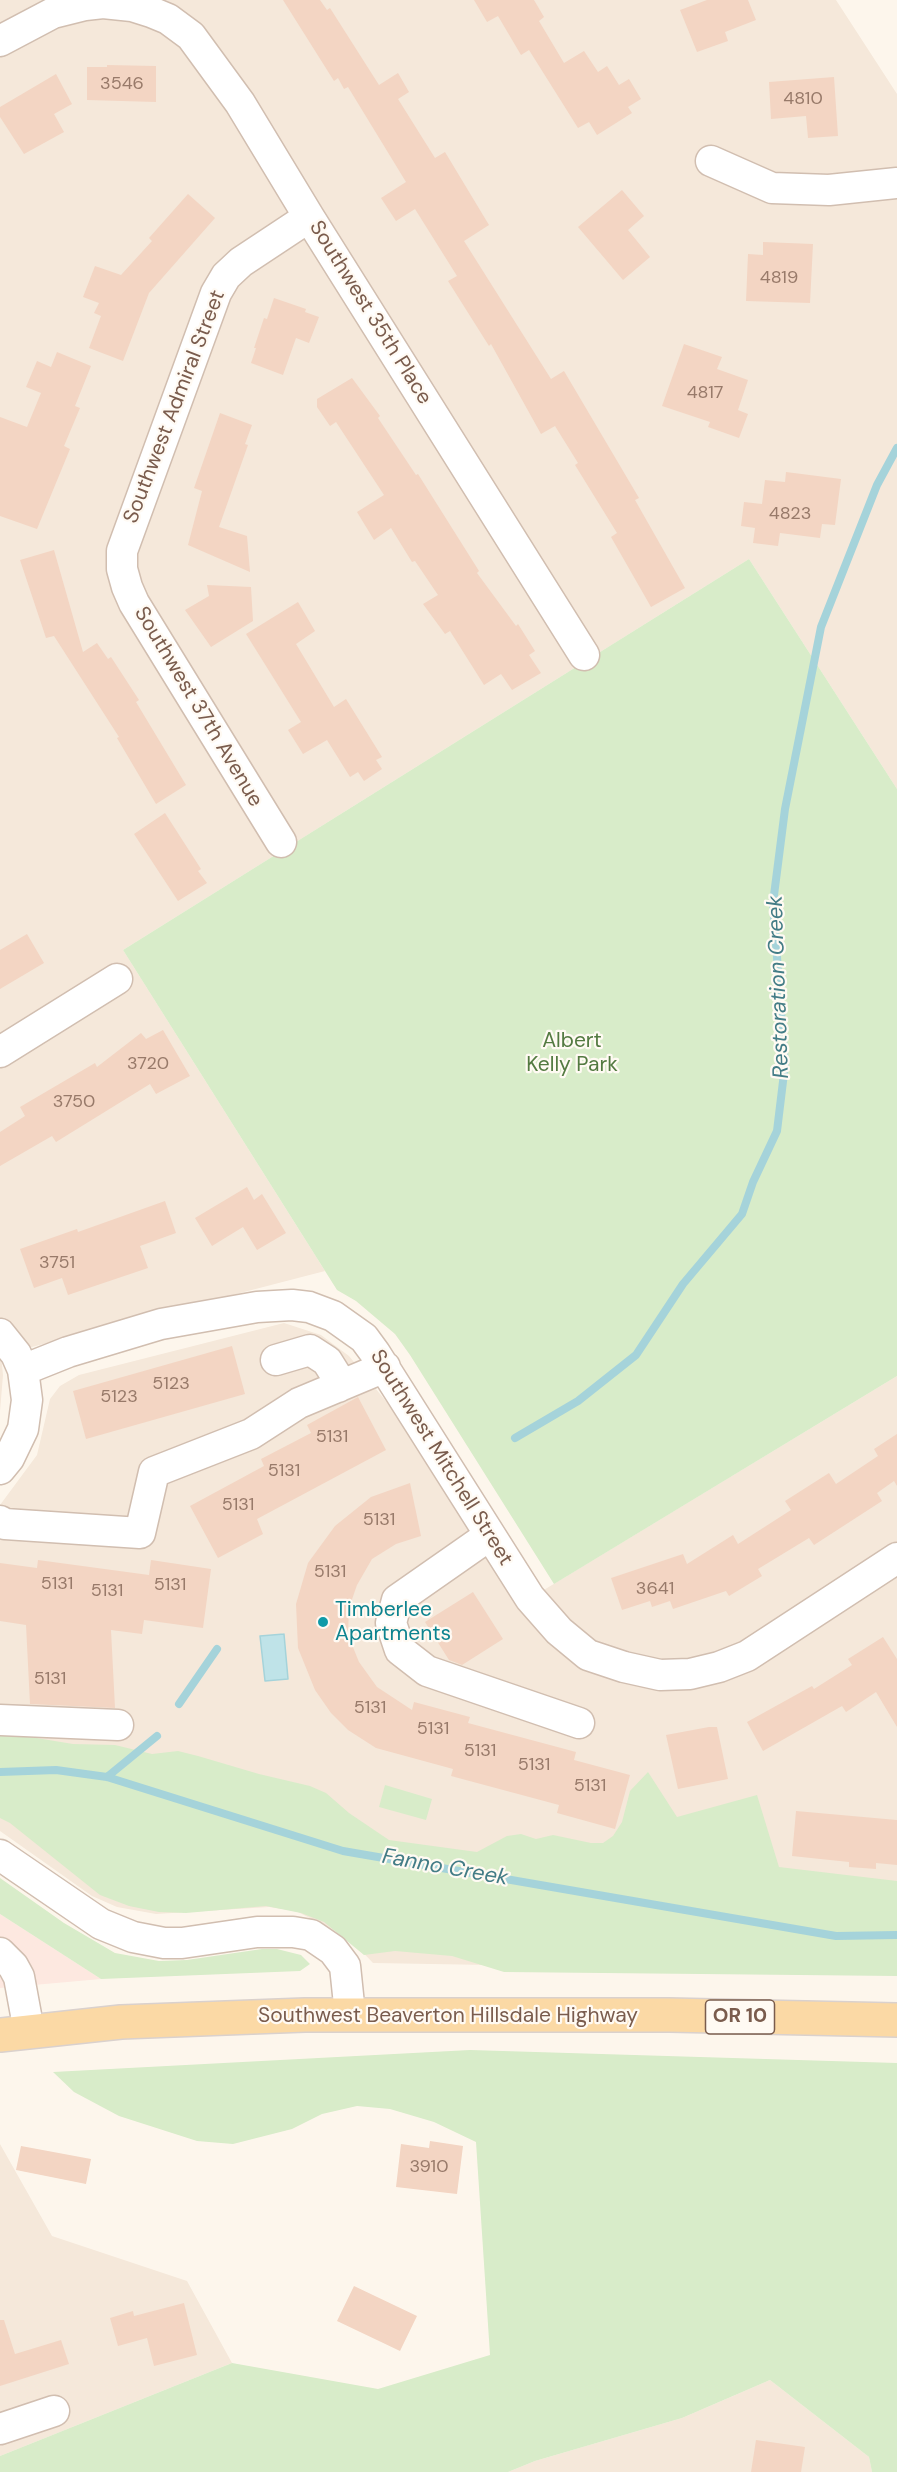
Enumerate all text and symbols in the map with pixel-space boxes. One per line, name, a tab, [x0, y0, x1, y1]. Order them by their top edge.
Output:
house number: 3546	[100, 73, 144, 95]
house number: 4810	[783, 88, 823, 110]
street label: Southwest 35th Place	[303, 217, 437, 409]
house number: 4819	[760, 267, 798, 289]
street label: Southwest Admiral Street	[119, 287, 231, 527]
house number: 4817	[687, 382, 723, 404]
house number: 4823	[769, 503, 811, 525]
street label: Southwest 37th Avenue	[128, 602, 268, 812]
water label: Restoration Creek	[763, 895, 795, 1079]
park label: Albert Kelly Park	[526, 1028, 618, 1078]
house number: 3720	[127, 1053, 169, 1075]
house number: 3750	[53, 1091, 95, 1113]
house number: 3751	[39, 1252, 75, 1274]
street label: Southwest Mitchell Street	[364, 1346, 518, 1570]
house number: 5123	[152, 1373, 190, 1395]
house number: 5123	[100, 1386, 138, 1408]
house number: 5131	[316, 1426, 348, 1448]
house number: 5131	[268, 1460, 300, 1482]
house number: 5131	[222, 1494, 254, 1516]
house number: 5131	[363, 1509, 395, 1531]
house number: 5131	[314, 1561, 346, 1583]
house number: 5131	[41, 1573, 73, 1595]
house number: 5131	[154, 1574, 186, 1596]
house number: 3641	[636, 1578, 674, 1600]
house number: 5131	[91, 1580, 123, 1602]
place label: Timberlee Apartments	[335, 1597, 451, 1647]
marker: Timberlee Apartments	[316, 1615, 330, 1629]
house number: 5131	[34, 1668, 66, 1690]
house number: 5131	[354, 1697, 386, 1719]
house number: 5131	[417, 1718, 449, 1740]
house number: 5131	[464, 1740, 496, 1762]
house number: 5131	[518, 1754, 550, 1776]
house number: 5131	[574, 1775, 606, 1797]
water label: Fanno Creek	[380, 1844, 510, 1892]
road number: OR 10	[706, 2000, 774, 2034]
street label: Southwest Beaverton Hillsdale Highway	[258, 2003, 638, 2029]
house number: 3910	[409, 2156, 449, 2178]

